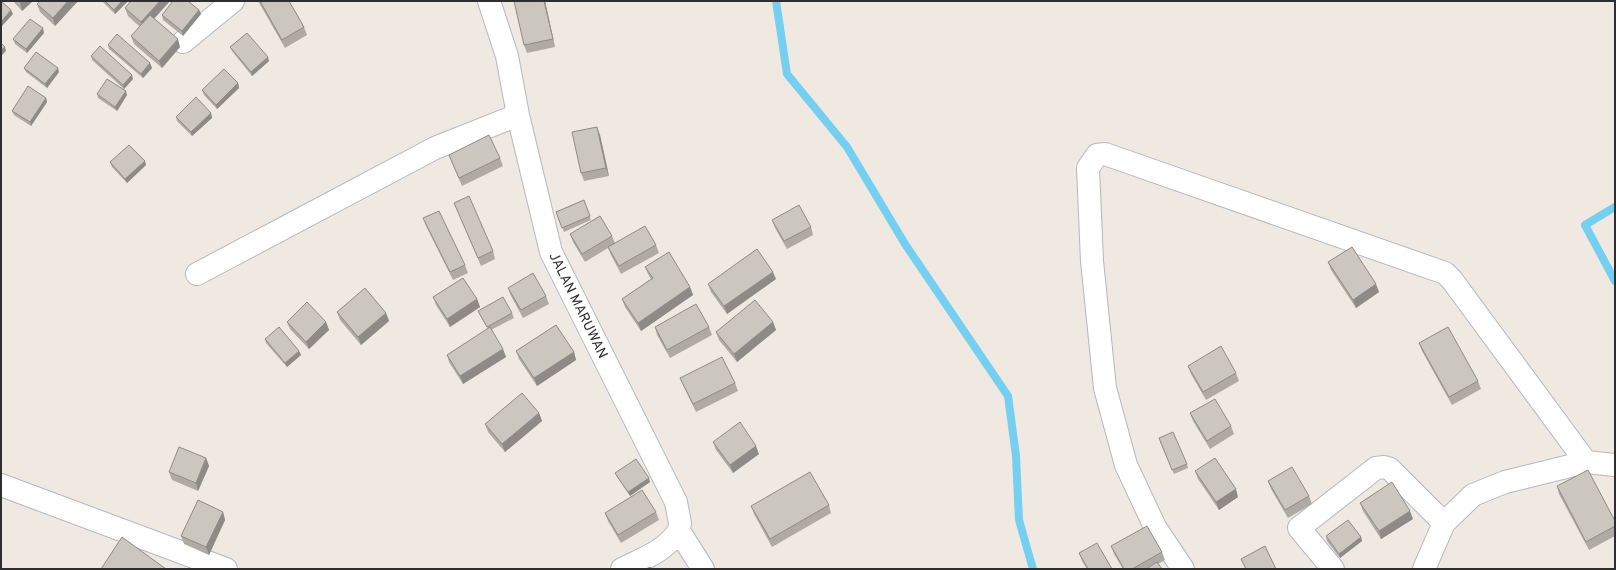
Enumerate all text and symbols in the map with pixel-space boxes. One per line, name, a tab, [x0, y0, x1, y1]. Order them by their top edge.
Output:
street label: JALAN MARUWAN	[545, 250, 611, 362]

